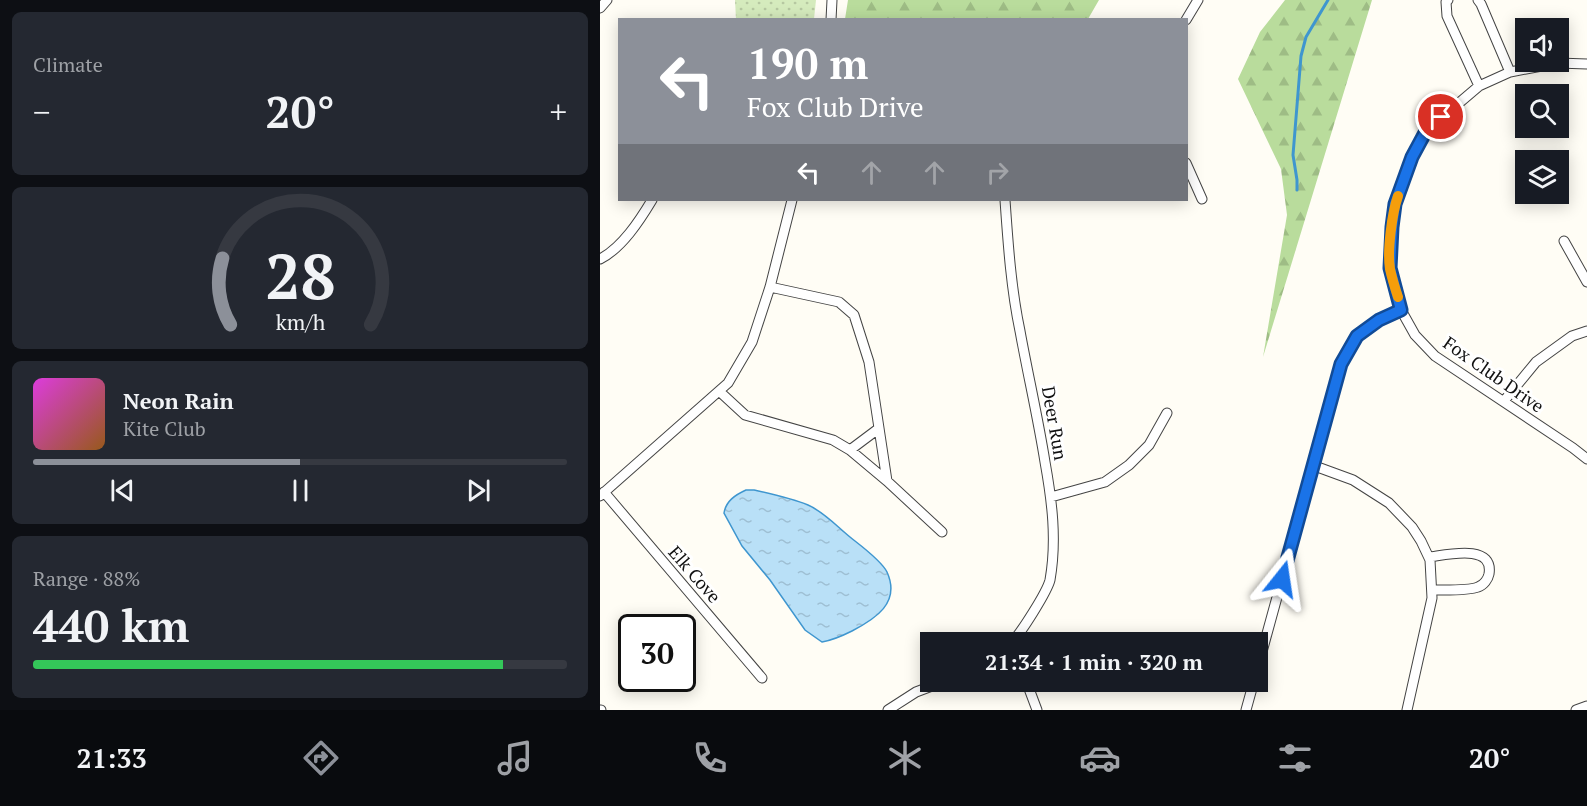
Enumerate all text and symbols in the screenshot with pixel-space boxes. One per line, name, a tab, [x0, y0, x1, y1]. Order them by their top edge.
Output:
map controls	[1515, 18, 1569, 204]
button: sound	[1515, 18, 1569, 72]
text: 190 m	[747, 35, 868, 91]
icon: left	[648, 42, 726, 120]
text: Climate	[33, 51, 103, 78]
text: 20°	[265, 81, 335, 141]
button: search	[1515, 84, 1569, 138]
text: Fox Club Drive	[747, 89, 924, 125]
text: −	[33, 90, 51, 133]
text: +	[549, 90, 567, 133]
pin	[1415, 91, 1466, 142]
icon: arrive	[1424, 100, 1457, 133]
button: layers	[1515, 150, 1569, 204]
icon: left	[792, 156, 825, 189]
icon: ahead	[855, 156, 888, 189]
icon: ahead	[918, 156, 951, 189]
icon: right	[981, 156, 1014, 189]
text: 28	[265, 234, 335, 317]
text: km/h	[275, 308, 325, 336]
street label: Fox Club Drive	[1439, 330, 1549, 418]
street label: Deer Run	[1037, 384, 1073, 462]
text: Neon Rain	[123, 386, 234, 415]
text: Kite Club	[123, 415, 206, 442]
icon: previous	[106, 474, 139, 507]
icon: pause	[284, 474, 317, 507]
icon: next	[462, 474, 495, 507]
street label: Elk Cove	[664, 540, 726, 608]
position arrow	[1250, 547, 1314, 611]
text: Range · 88%	[33, 565, 140, 592]
text: 440 km	[33, 595, 189, 655]
speed limit sign: 30	[618, 614, 696, 692]
text: 21:34 · 1 min · 320 m	[985, 647, 1203, 676]
icon: directions	[300, 737, 342, 779]
icon: music	[494, 737, 536, 779]
icon: phone	[689, 737, 731, 779]
icon: climate	[884, 737, 926, 779]
icon: car	[1079, 737, 1121, 779]
icon: filters	[1274, 737, 1316, 779]
text: 21:33	[76, 740, 147, 776]
text: 20°	[1469, 740, 1511, 776]

